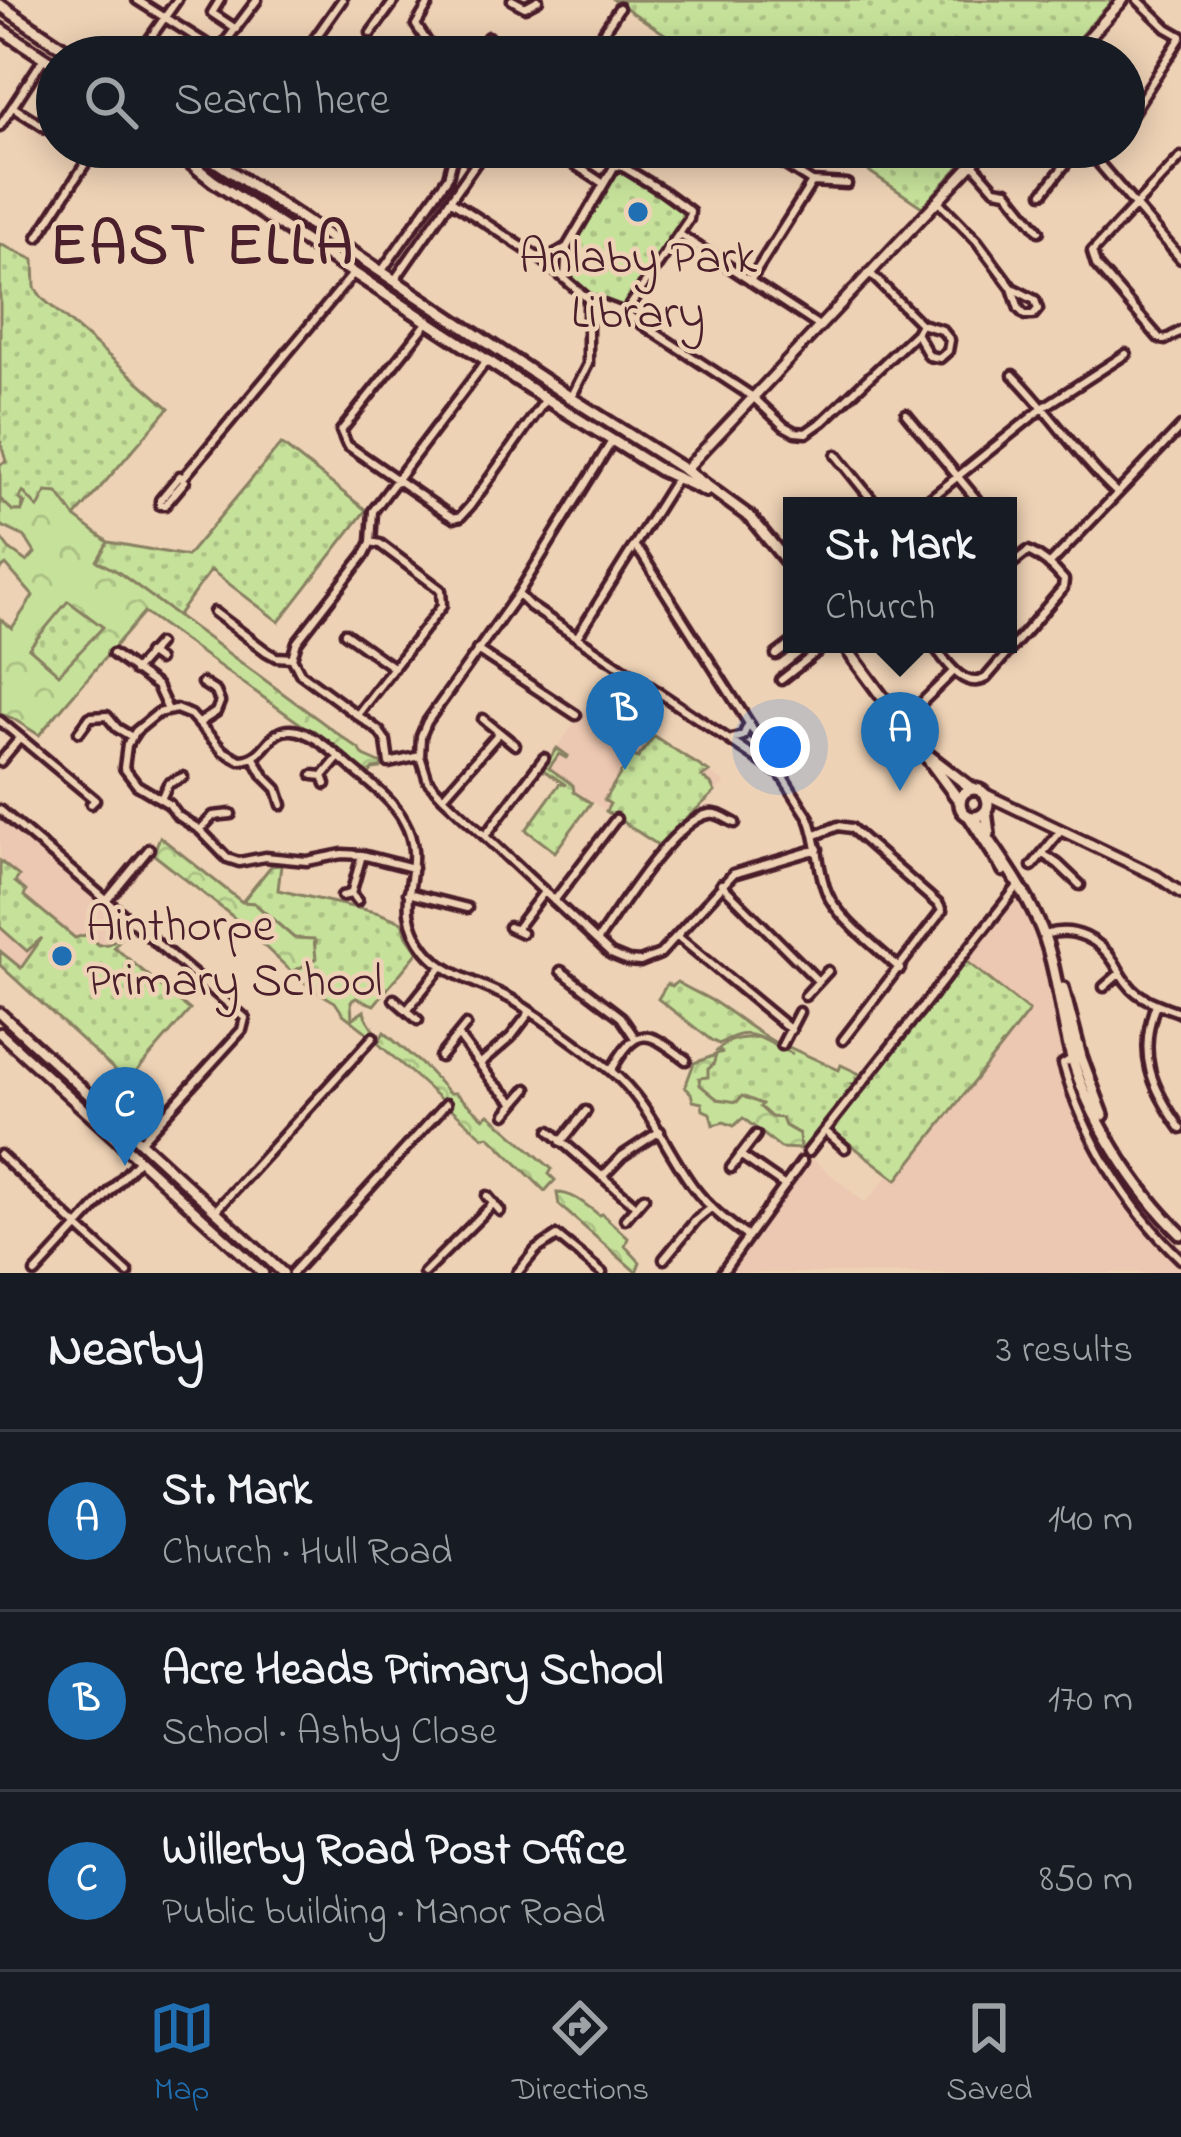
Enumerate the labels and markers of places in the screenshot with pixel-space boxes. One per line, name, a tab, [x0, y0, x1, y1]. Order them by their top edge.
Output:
marker: Anlaby Park Library	[625, 199, 651, 225]
place label: Anlaby Park Library	[519, 225, 758, 350]
pin: B	[586, 671, 664, 770]
pin: A	[861, 692, 939, 791]
place label: Ainthorpe Primary School	[86, 893, 383, 1018]
marker: Ainthorpe Primary School	[49, 943, 75, 969]
pin: C	[86, 1067, 164, 1166]

